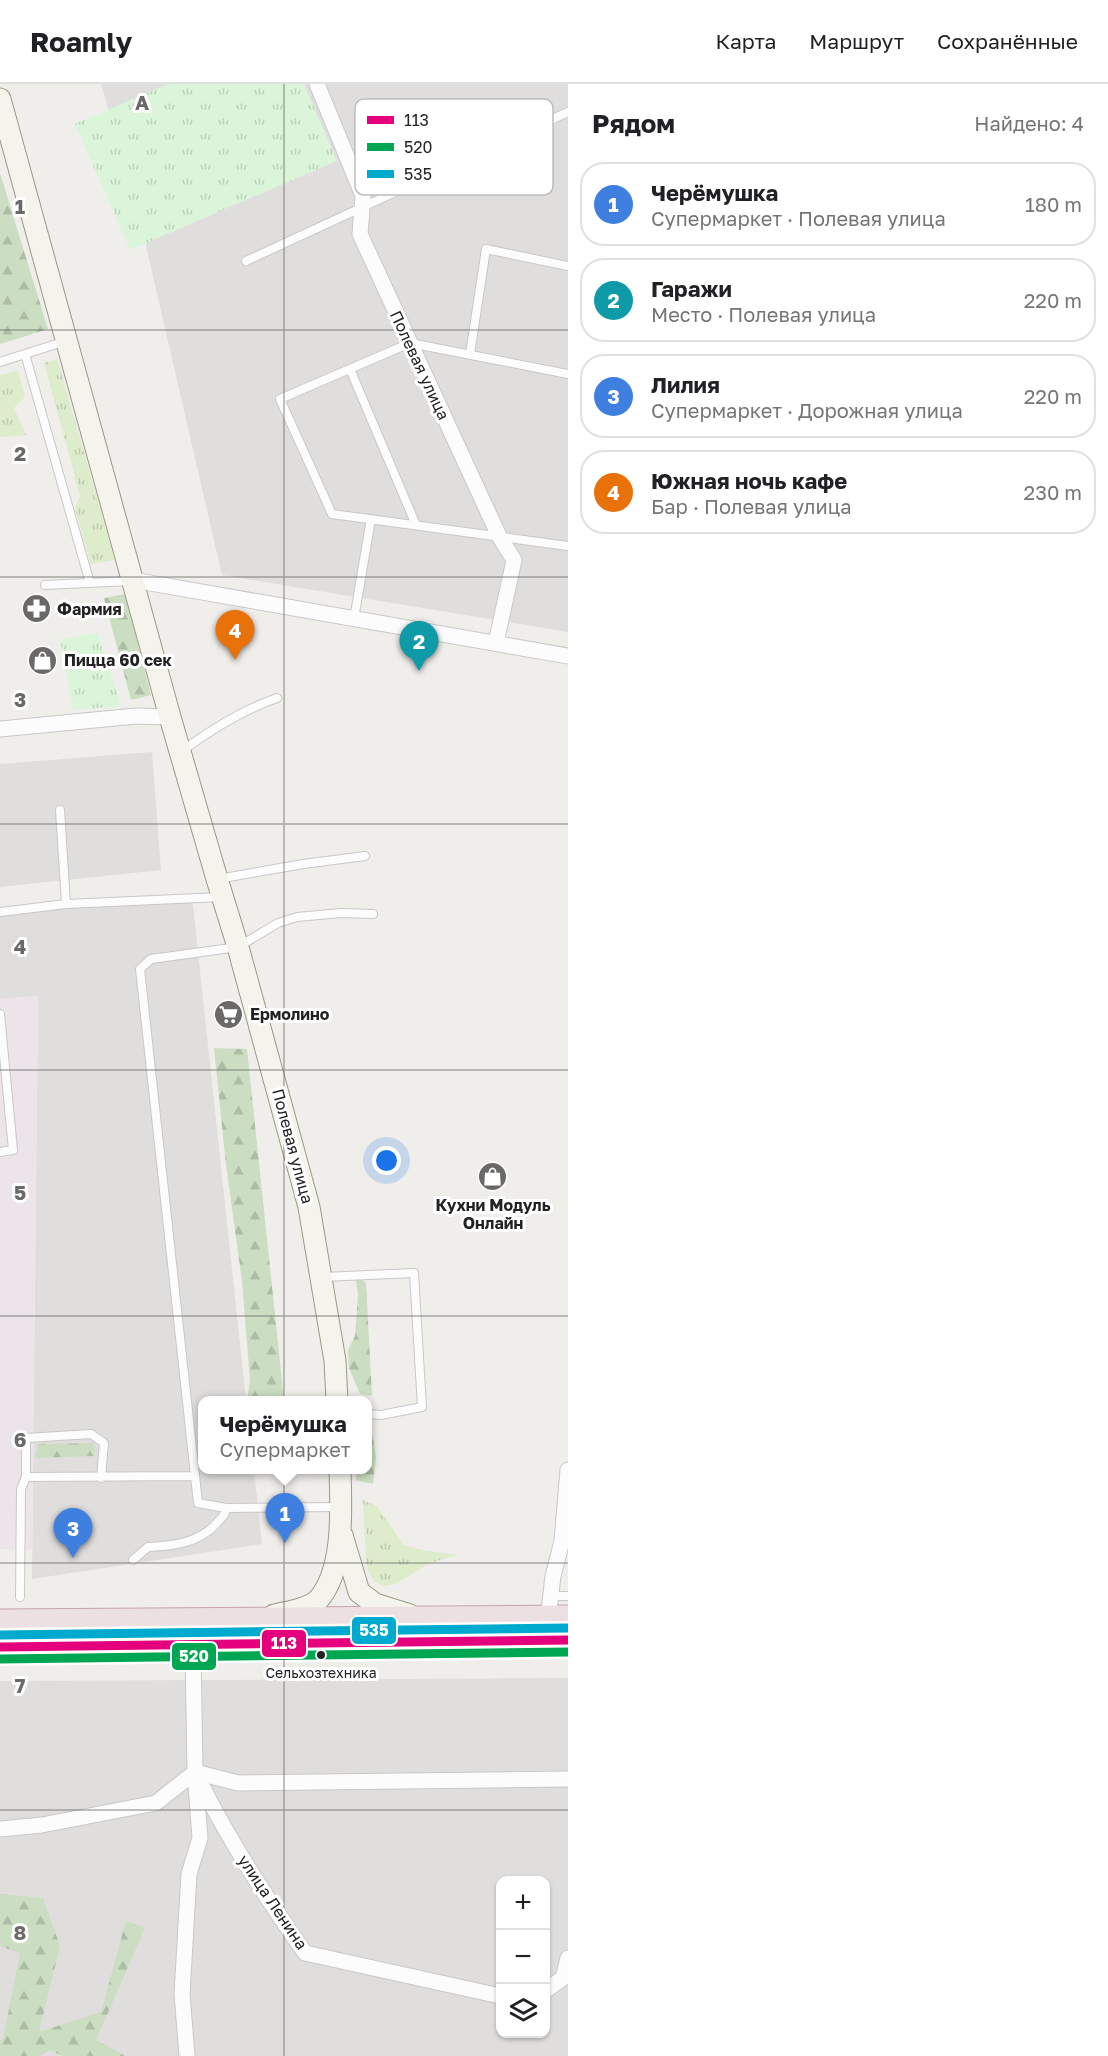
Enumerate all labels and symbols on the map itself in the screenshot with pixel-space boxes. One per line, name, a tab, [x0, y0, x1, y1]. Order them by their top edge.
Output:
text: A	[135, 90, 149, 114]
legend	[355, 99, 553, 195]
text: 113	[404, 110, 429, 130]
text: 520	[404, 137, 432, 157]
text: 535	[404, 164, 432, 184]
text: 1	[15, 194, 25, 218]
street label: Полевая улица	[386, 307, 454, 423]
text: 2	[14, 441, 26, 465]
pharmacy icon: Фармия	[20, 593, 52, 625]
place label: Фармия	[57, 599, 122, 619]
pin: 4	[216, 610, 254, 660]
pin: 2	[400, 622, 438, 671]
shop icon: Пицца 60 сек	[27, 644, 59, 676]
place label: Пицца 60 сек	[64, 650, 173, 670]
text: 3	[14, 687, 26, 711]
text: 4	[14, 934, 26, 958]
supermarket icon: Ермолино	[213, 998, 245, 1030]
place label: Ермолино	[250, 1004, 330, 1024]
street label: Полевая улица	[268, 1086, 318, 1206]
your location	[372, 1146, 401, 1175]
shop icon: Кухни Модуль Онлайн	[477, 1161, 509, 1193]
text: 5	[14, 1180, 26, 1204]
place label: Кухни Модуль Онлайн	[436, 1195, 551, 1233]
text: 6	[14, 1427, 26, 1451]
pin: 1	[266, 1494, 304, 1543]
pin: 3	[54, 1508, 92, 1558]
line badge: 535	[351, 1616, 397, 1645]
text: 535	[359, 1620, 389, 1640]
line badge: 113	[261, 1629, 307, 1658]
text: 113	[271, 1633, 297, 1653]
line badge: 520	[171, 1642, 217, 1671]
text: 520	[179, 1646, 209, 1666]
marker: Сельхозтехника	[315, 1649, 327, 1661]
place label: Сельхозтехника	[265, 1664, 377, 1681]
text: 7	[15, 1673, 26, 1697]
street label: улица Ленина	[234, 1851, 312, 1953]
text: 8	[14, 1920, 26, 1944]

